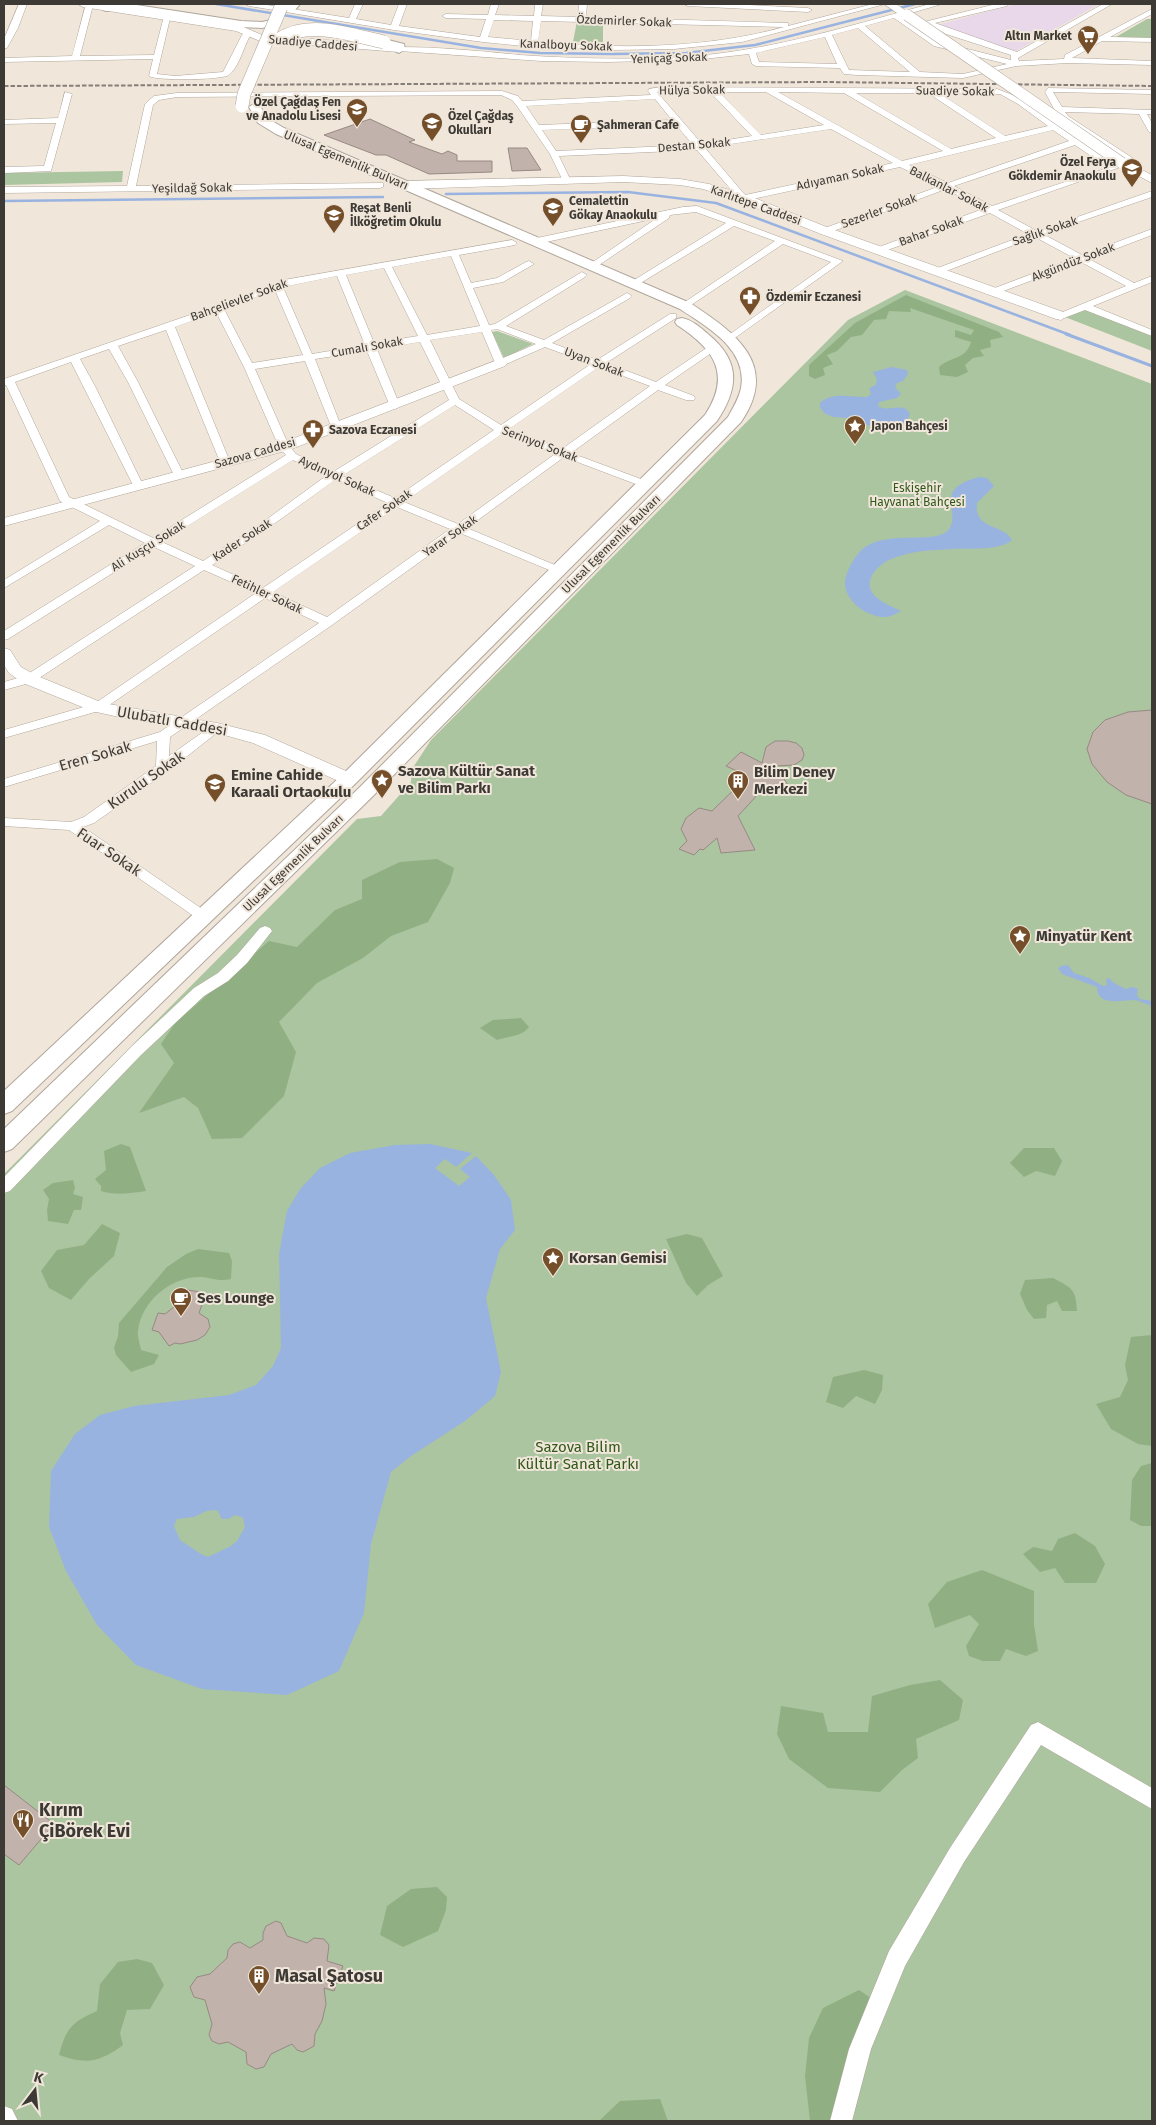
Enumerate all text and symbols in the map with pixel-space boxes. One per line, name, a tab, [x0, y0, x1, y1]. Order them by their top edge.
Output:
street label: Özdemirler Sokak	[576, 10, 673, 30]
supermarket icon: Altın Market	[1076, 24, 1100, 55]
place label: Altın Market	[1004, 29, 1072, 43]
street label: Suadiye Caddesi	[268, 32, 358, 54]
street label: Kanalboyu Sokak	[519, 36, 613, 54]
street label: Yeniçağ Sokak	[631, 50, 708, 66]
street label: Hülya Sokak	[659, 82, 726, 98]
street label: Suadiye Sokak	[916, 83, 995, 99]
place label: Özel Çağdaş Fen ve Anadolu Lisesi	[245, 93, 341, 123]
school or university icon: Özel Çağdaş Fen ve Anadolu Lisesi	[345, 97, 369, 128]
place label: Özel Çağdaş Okulları	[448, 107, 514, 137]
school or university icon: Özel Çağdaş Okulları	[420, 111, 444, 142]
cafe icon: Şahmeran Cafe	[569, 113, 593, 144]
place label: Şahmeran Cafe	[597, 118, 679, 133]
street label: Ulusal Egemenlik Bulvarı	[282, 127, 410, 193]
street label: Destan Sokak	[657, 135, 732, 155]
place label: Özel Ferya Gökdemir Anaokulu	[1008, 153, 1116, 183]
school or university icon: Özel Ferya Gökdemir Anaokulu	[1120, 157, 1144, 188]
street label: Adıyaman Sokak	[795, 161, 886, 193]
street label: Balkanlar Sokak	[907, 163, 992, 215]
street label: Yeşildağ Sokak	[152, 180, 233, 196]
street label: Karlıtepe Caddesi	[709, 182, 803, 228]
street label: Sezerler Sokak	[839, 191, 919, 231]
place label: Cemalettin Gökay Anaokulu	[569, 194, 657, 222]
school or university icon: Cemalettin Gökay Anaokulu	[541, 196, 565, 227]
place label: Reşat Benli İlköğretim Okulu	[350, 201, 441, 229]
school or university icon: Reşat Benli İlköğretim Okulu	[322, 203, 346, 234]
street label: Bahar Sokak	[897, 213, 966, 249]
street label: Sağlık Sokak	[1011, 213, 1080, 249]
street label: Akgündüz Sokak	[1029, 239, 1117, 284]
street label: Bahçelievler Sokak	[189, 276, 290, 324]
pharmacy icon: Özdemir Eczanesi	[738, 285, 762, 316]
place label: Özdemir Eczanesi	[766, 288, 861, 304]
street label: Cumalı Sokak	[330, 334, 405, 360]
street label: Uyan Sokak	[562, 344, 627, 380]
place icon: Japon Bahçesi	[843, 414, 867, 445]
pharmacy icon: Sazova Eczanesi	[301, 418, 325, 449]
place label: Japon Bahçesi	[870, 419, 948, 434]
place label: Sazova Eczanesi	[329, 423, 417, 437]
street label: Serinyol Sokak	[500, 423, 581, 465]
street label: Sazova Caddesi	[213, 435, 297, 471]
street label: Aydınyol Sokak	[297, 453, 378, 499]
park label: Eskişehir Hayvanat Bahçesi	[869, 481, 965, 509]
street label: Cafer Sokak	[354, 486, 415, 534]
street label: Ulusal Egemenlik Bulvarı	[559, 492, 663, 596]
street label: Yarar Sokak	[420, 512, 480, 560]
street label: Kader Sokak	[210, 515, 275, 564]
street label: Ali Kuşçu Sokak	[108, 517, 188, 574]
street label: Fetihler Sokak	[229, 571, 306, 617]
street label: Ulubatlı Caddesi	[115, 702, 229, 740]
street label: Eren Sokak	[57, 737, 134, 775]
street label: Kurulu Sokak	[104, 747, 188, 813]
place label: Sazova Kültür Sanat ve Bilim Parkı	[397, 762, 535, 797]
place label: Bilim Deney Merkezi	[754, 763, 835, 798]
place label: Emine Cahide Karaali Ortaokulu	[231, 766, 351, 801]
place icon: Sazova Kültür Sanat ve Bilim Parkı	[370, 768, 394, 799]
building icon: Bilim Deney Merkezi	[726, 769, 750, 800]
school or university icon: Emine Cahide Karaali Ortaokulu	[203, 772, 227, 803]
street label: Ulusal Egemenlik Bulvarı	[240, 811, 346, 915]
street label: Fuar Sokak	[73, 824, 145, 880]
place icon: Minyatür Kent	[1008, 924, 1032, 955]
place label: Minyatür Kent	[1036, 927, 1132, 945]
place icon: Korsan Gemisi	[541, 1246, 565, 1277]
place label: Korsan Gemisi	[569, 1249, 667, 1267]
cafe icon: Ses Lounge	[169, 1286, 193, 1317]
place label: Ses Lounge	[197, 1289, 274, 1307]
park label: Sazova Bilim Kültür Sanat Parkı	[517, 1438, 639, 1473]
place label: Kırım ÇiBörek Evi	[39, 1799, 130, 1842]
restaurant icon: Kırım ÇiBörek Evi	[11, 1808, 35, 1839]
building icon: Masal Şatosu	[247, 1964, 271, 1995]
place label: Masal Şatosu	[275, 1965, 383, 1987]
north arrow	[10, 2065, 60, 2115]
text: K	[32, 2069, 46, 2088]

